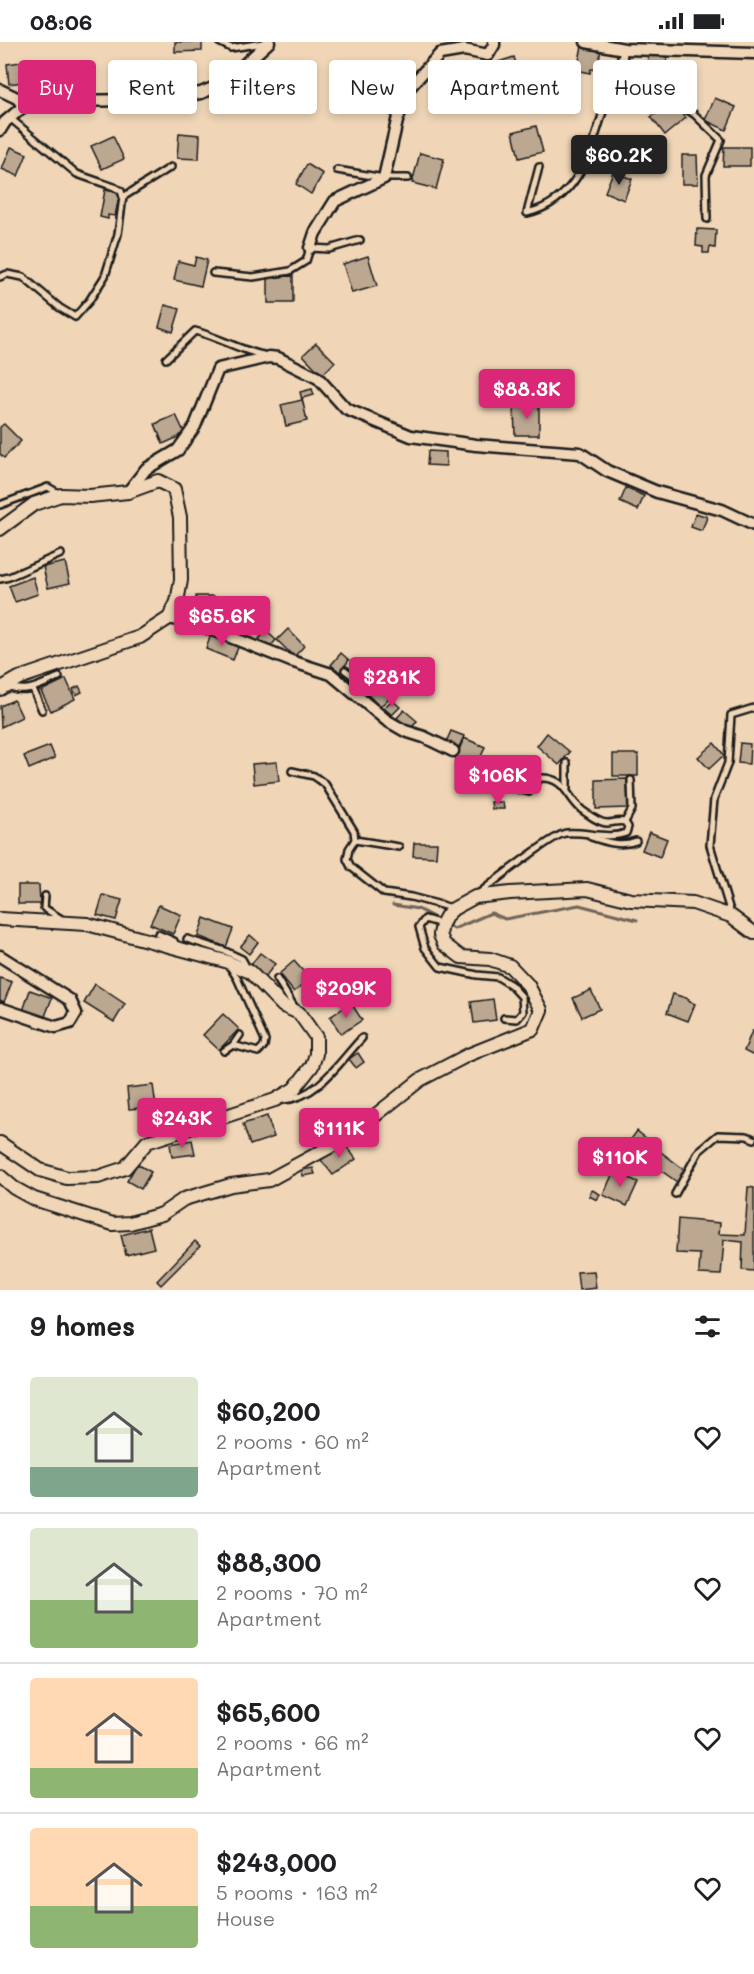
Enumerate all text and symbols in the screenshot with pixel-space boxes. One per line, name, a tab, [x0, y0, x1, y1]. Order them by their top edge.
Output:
text: 08:06	[30, 7, 92, 36]
chip: Buy	[18, 60, 96, 114]
chip: Rent	[108, 60, 197, 114]
chip: Filters	[209, 60, 317, 114]
chip: New	[329, 60, 416, 114]
chip: Apartment	[428, 60, 581, 114]
chip: House	[593, 60, 697, 114]
pin: $60.2K	[570, 135, 668, 186]
text: $60.2K	[585, 141, 653, 167]
pin: $88.3K	[478, 369, 576, 420]
text: $88.3K	[493, 375, 561, 401]
pin: $65.6K	[173, 596, 271, 647]
text: $65.6K	[188, 602, 256, 628]
pin: $281K	[350, 657, 434, 708]
text: $281K	[363, 663, 421, 689]
pin: $106K	[456, 755, 540, 806]
text: $106K	[468, 761, 528, 787]
pin: $209K	[304, 968, 388, 1019]
text: $209K	[315, 974, 377, 1000]
pin: $243K	[140, 1098, 224, 1149]
text: $243K	[151, 1104, 213, 1130]
pin: $111K	[297, 1108, 381, 1159]
text: $111K	[313, 1114, 365, 1140]
pin: $110K	[578, 1137, 662, 1188]
text: $110K	[592, 1143, 648, 1169]
text: 9 homes	[30, 1309, 135, 1343]
icon: filters	[691, 1310, 724, 1343]
text: $60,200	[216, 1394, 320, 1428]
icon: home	[78, 1401, 150, 1473]
icon: heart	[691, 1421, 724, 1454]
text: 2 rooms · 60 m²	[216, 1428, 369, 1454]
text: Apartment	[216, 1454, 322, 1480]
text: $88,300	[216, 1545, 321, 1579]
icon: home	[78, 1552, 150, 1624]
icon: heart	[691, 1572, 724, 1605]
text: 2 rooms · 70 m²	[216, 1579, 368, 1605]
text: Apartment	[216, 1605, 322, 1631]
text: $65,600	[216, 1695, 320, 1729]
icon: home	[78, 1702, 150, 1774]
icon: heart	[691, 1722, 724, 1755]
text: 2 rooms · 66 m²	[216, 1729, 369, 1755]
text: Apartment	[216, 1755, 322, 1781]
text: $243,000	[216, 1845, 337, 1879]
icon: home	[78, 1852, 150, 1924]
icon: heart	[691, 1872, 724, 1905]
text: 5 rooms · 163 m²	[216, 1879, 378, 1905]
text: House	[216, 1905, 275, 1931]

